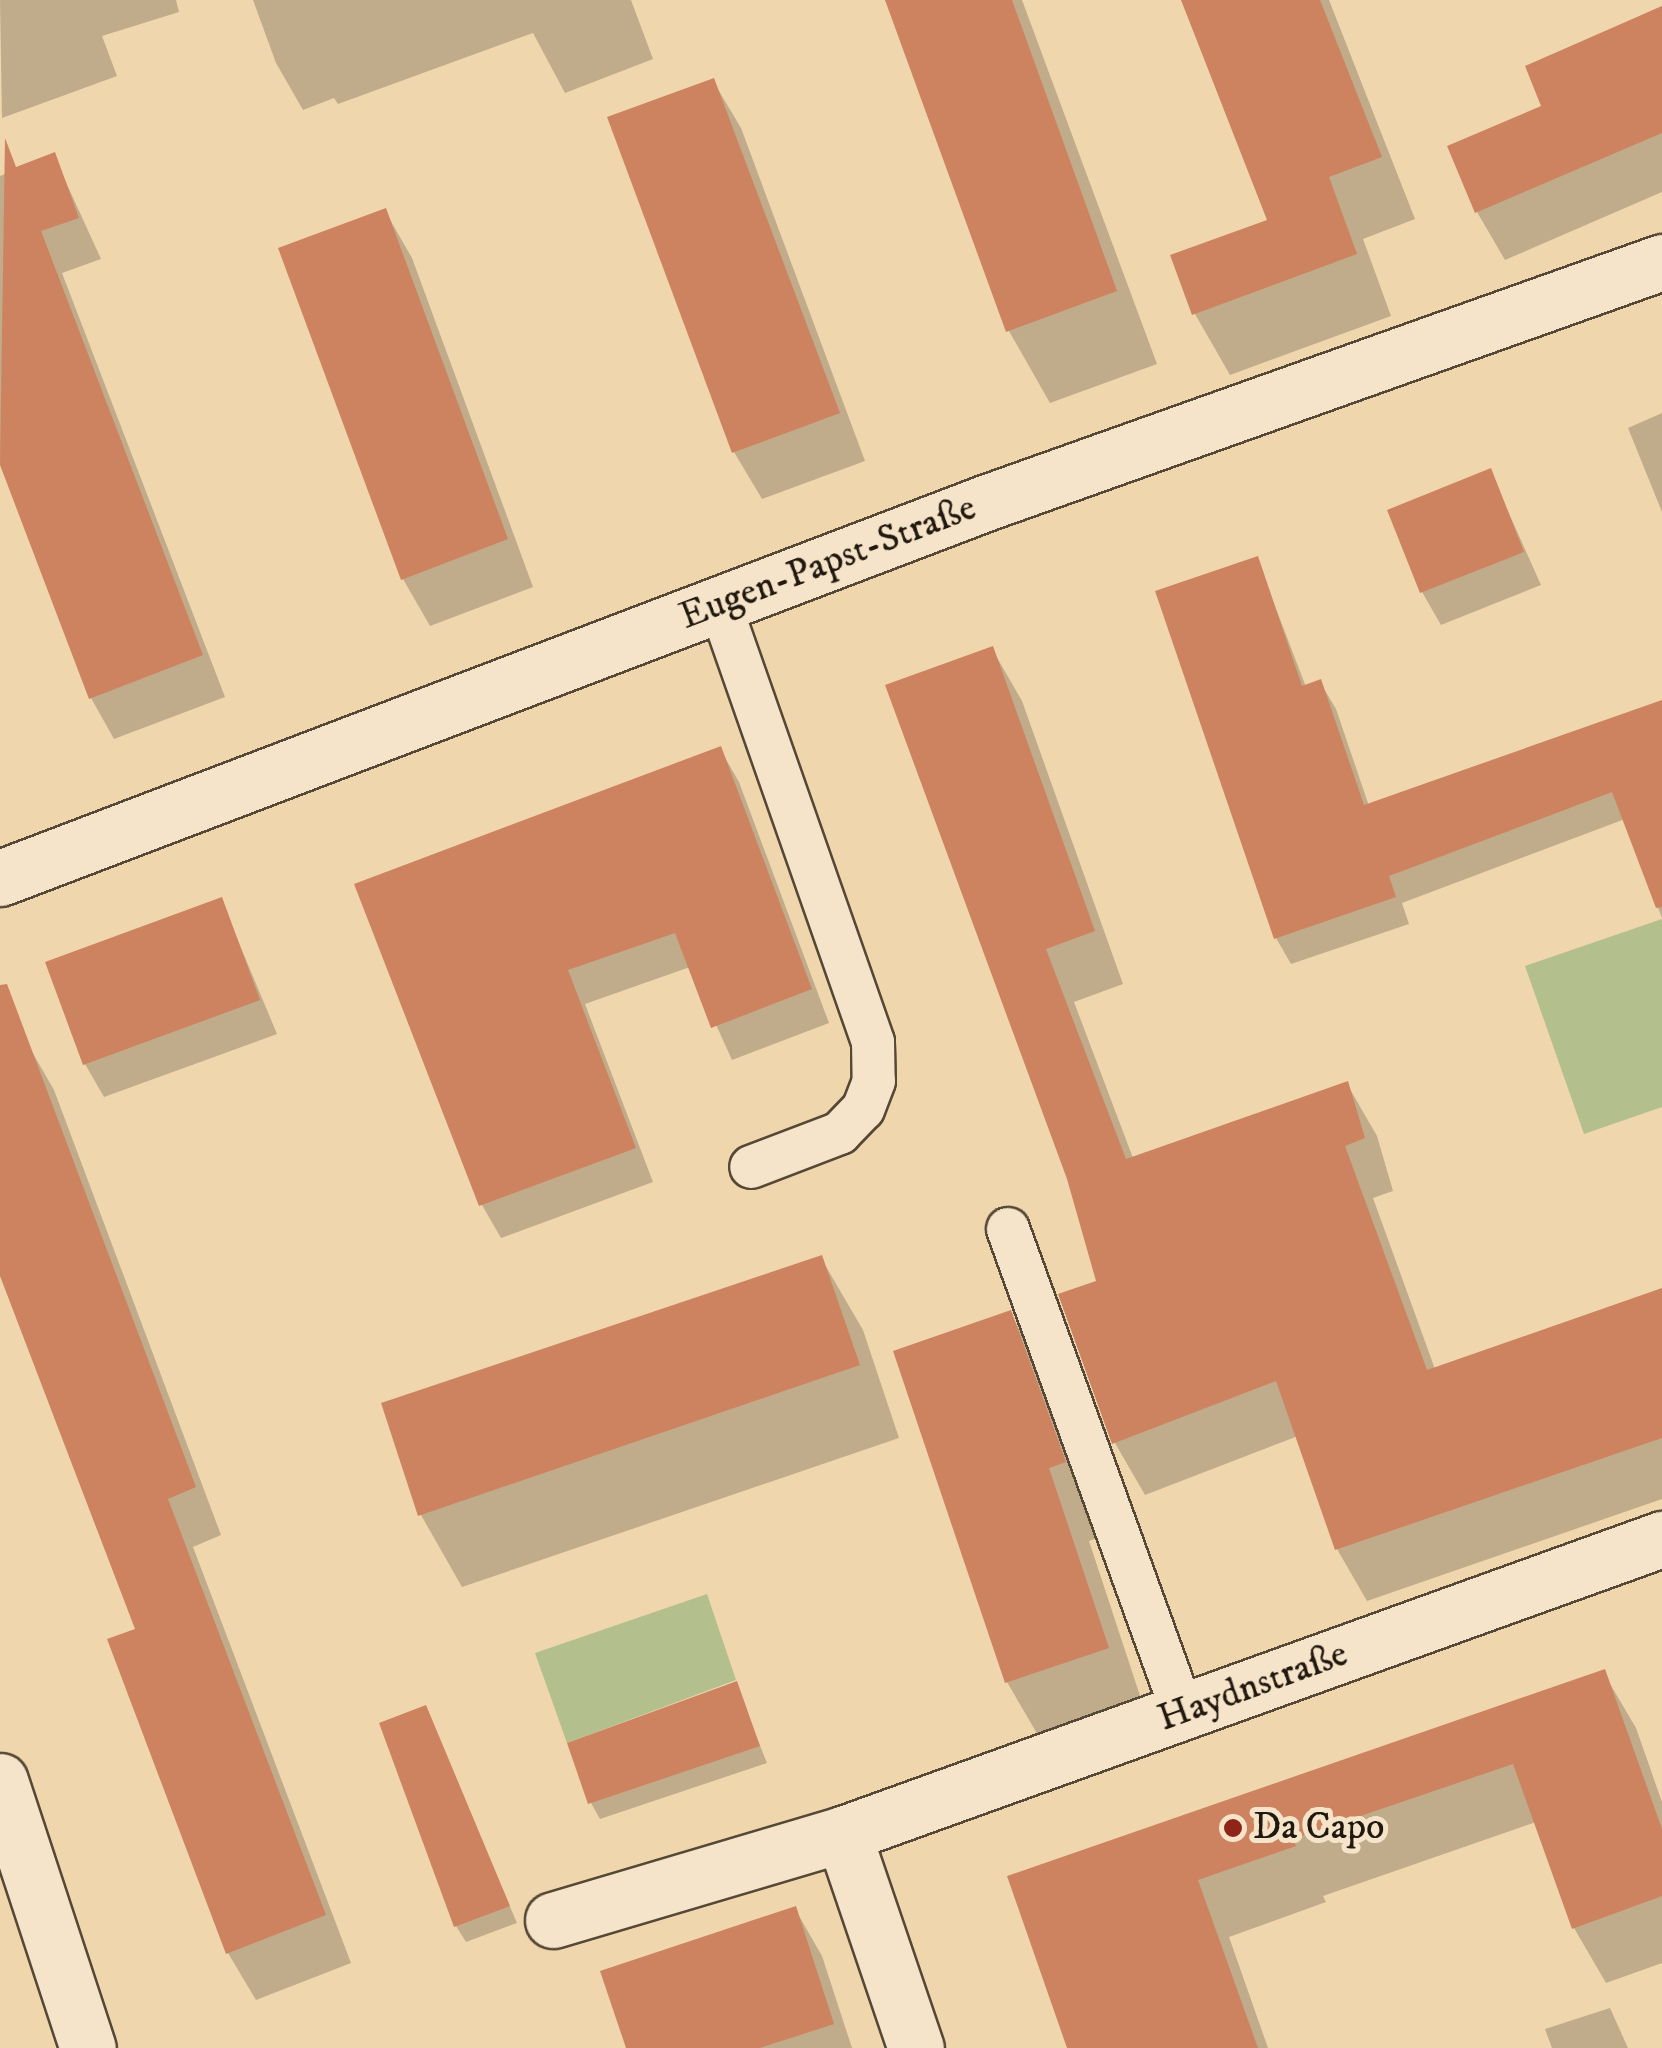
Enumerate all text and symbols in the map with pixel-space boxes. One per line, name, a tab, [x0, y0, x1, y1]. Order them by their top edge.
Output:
street label: Eugen-Papst-Straße	[674, 486, 982, 640]
street label: Haydnstraße	[1152, 1632, 1354, 1742]
place label: Da Capo	[1253, 1805, 1385, 1851]
marker: Da Capo	[1222, 1817, 1244, 1839]

